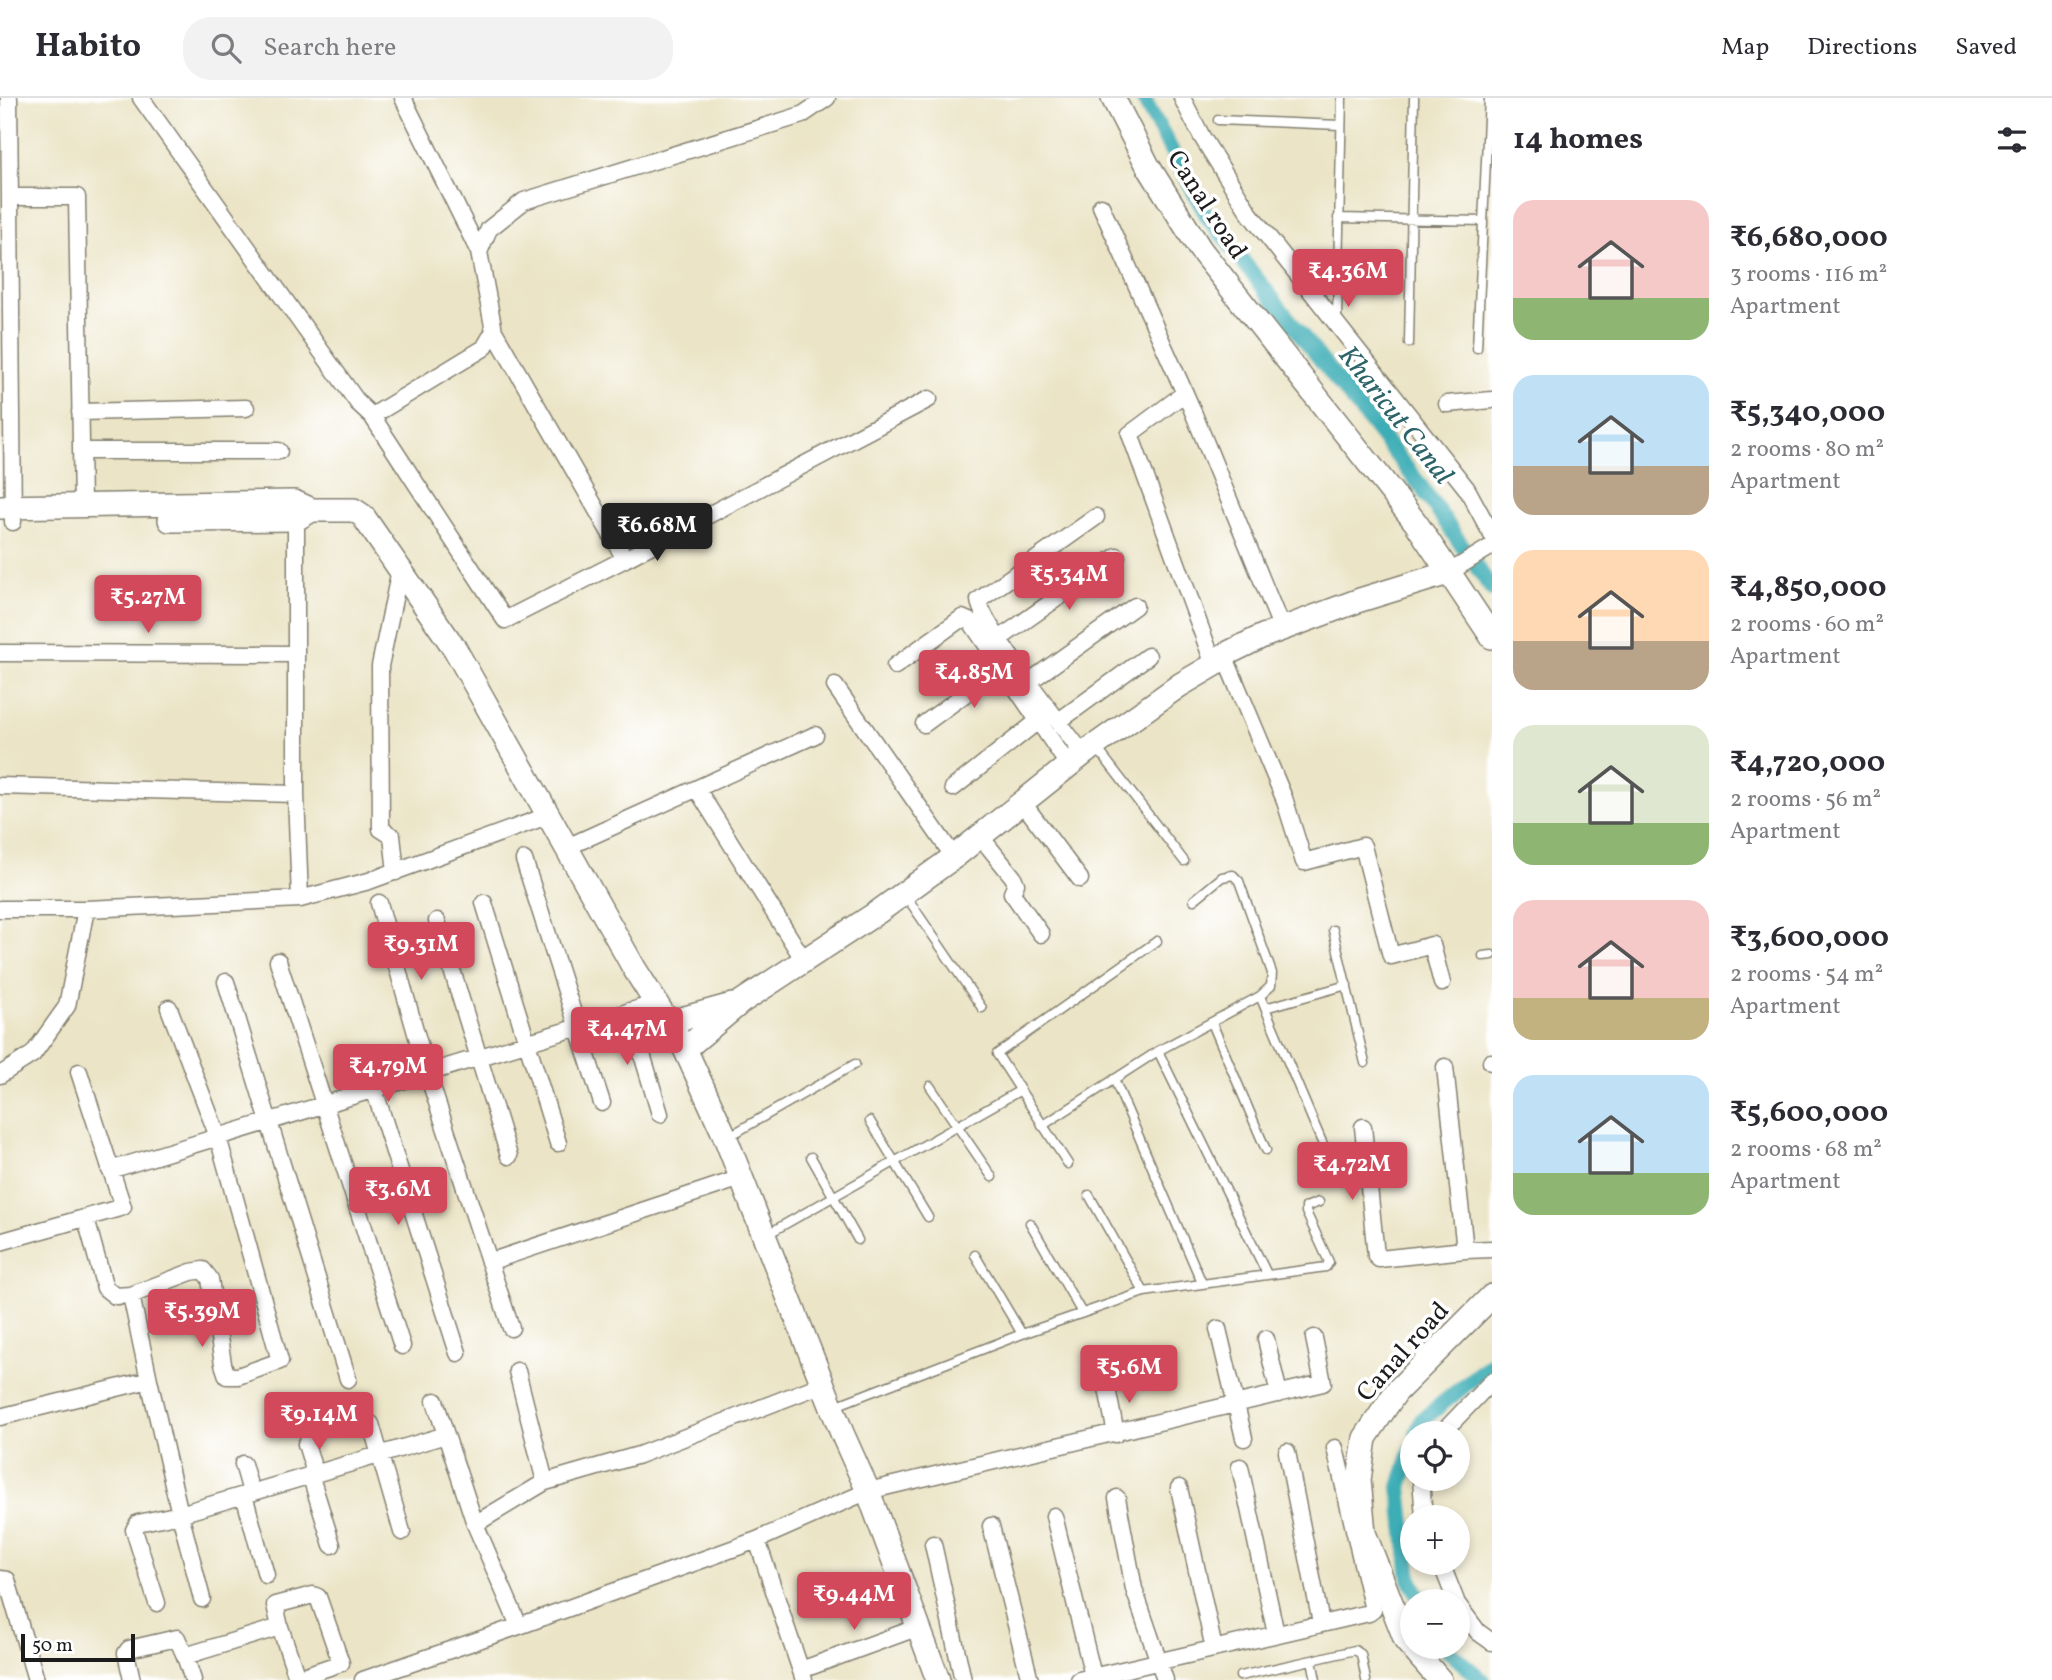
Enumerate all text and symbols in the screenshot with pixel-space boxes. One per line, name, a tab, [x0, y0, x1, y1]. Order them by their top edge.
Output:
search box	[183, 17, 673, 80]
text: Habito	[35, 25, 141, 71]
icon: search	[207, 29, 245, 67]
text: Search here	[263, 30, 396, 66]
text: Map	[1721, 31, 1769, 65]
text: Directions	[1807, 31, 1917, 65]
text: Saved	[1955, 31, 2017, 65]
text: 14 homes	[1513, 119, 1643, 161]
icon: filters	[1993, 121, 2031, 159]
street label: Canal road	[1158, 143, 1255, 267]
text: ₹6,680,000	[1730, 217, 1888, 259]
icon: home	[1569, 228, 1653, 312]
pin: ₹4.36M	[1291, 250, 1405, 309]
text: ₹4.36M	[1308, 256, 1388, 288]
text: 3 rooms · 116 m²	[1730, 259, 1887, 291]
text: Apartment	[1730, 291, 1841, 323]
water label: Kharicut Canal	[1328, 338, 1462, 493]
text: ₹5,340,000	[1730, 392, 1885, 434]
icon: home	[1569, 403, 1653, 487]
text: 2 rooms · 80 m²	[1730, 434, 1884, 466]
text: Apartment	[1730, 466, 1841, 498]
pin: ₹6.68M	[600, 504, 714, 563]
text: ₹6.68M	[617, 510, 697, 542]
pin: ₹5.34M	[1012, 552, 1126, 612]
text: ₹5.34M	[1030, 559, 1108, 591]
text: ₹4,850,000	[1730, 567, 1887, 609]
pin: ₹5.27M	[91, 575, 205, 635]
icon: home	[1569, 578, 1653, 662]
text: ₹5.27M	[110, 582, 186, 614]
text: 2 rooms · 60 m²	[1730, 609, 1884, 641]
text: Apartment	[1730, 641, 1841, 673]
pin: ₹4.85M	[917, 650, 1031, 710]
text: ₹4.85M	[935, 657, 1013, 689]
text: ₹4,720,000	[1730, 742, 1885, 784]
icon: home	[1569, 753, 1653, 837]
text: 2 rooms · 56 m²	[1730, 784, 1881, 816]
text: Apartment	[1730, 816, 1841, 848]
text: ₹3,600,000	[1730, 917, 1889, 959]
pin: ₹9.31M	[364, 922, 478, 982]
icon: home	[1569, 928, 1653, 1012]
text: ₹9.31M	[384, 929, 458, 961]
text: 2 rooms · 54 m²	[1730, 959, 1883, 991]
text: Apartment	[1730, 991, 1841, 1023]
pin: ₹4.47M	[570, 1007, 684, 1067]
text: ₹4.47M	[587, 1014, 667, 1046]
pin: ₹4.79M	[331, 1044, 445, 1104]
text: ₹4.79M	[349, 1051, 427, 1083]
text: ₹5,600,000	[1730, 1092, 1888, 1134]
icon: home	[1569, 1103, 1653, 1187]
text: 2 rooms · 68 m²	[1730, 1134, 1882, 1166]
pin: ₹4.72M	[1295, 1142, 1409, 1202]
text: ₹4.72M	[1313, 1149, 1391, 1181]
text: Apartment	[1730, 1166, 1841, 1198]
pin: ₹3.6M	[349, 1168, 447, 1227]
text: ₹3.6M	[365, 1174, 431, 1206]
pin: ₹5.39M	[145, 1290, 259, 1349]
street label: Canal road	[1349, 1294, 1458, 1410]
text: ₹5.39M	[164, 1296, 240, 1328]
pin: ₹5.6M	[1080, 1346, 1178, 1405]
text: ₹5.6M	[1096, 1352, 1162, 1384]
pin: ₹9.14M	[262, 1392, 376, 1452]
text: ₹9.14M	[280, 1399, 358, 1431]
map controls	[1400, 1421, 1470, 1659]
button: locate	[1400, 1421, 1470, 1491]
button: +	[1400, 1505, 1470, 1575]
pin: ₹9.44M	[797, 1572, 911, 1632]
text: ₹9.44M	[813, 1579, 895, 1611]
button: −	[1400, 1589, 1470, 1659]
scale bar	[21, 1631, 135, 1663]
text: 50 m	[32, 1633, 73, 1659]

